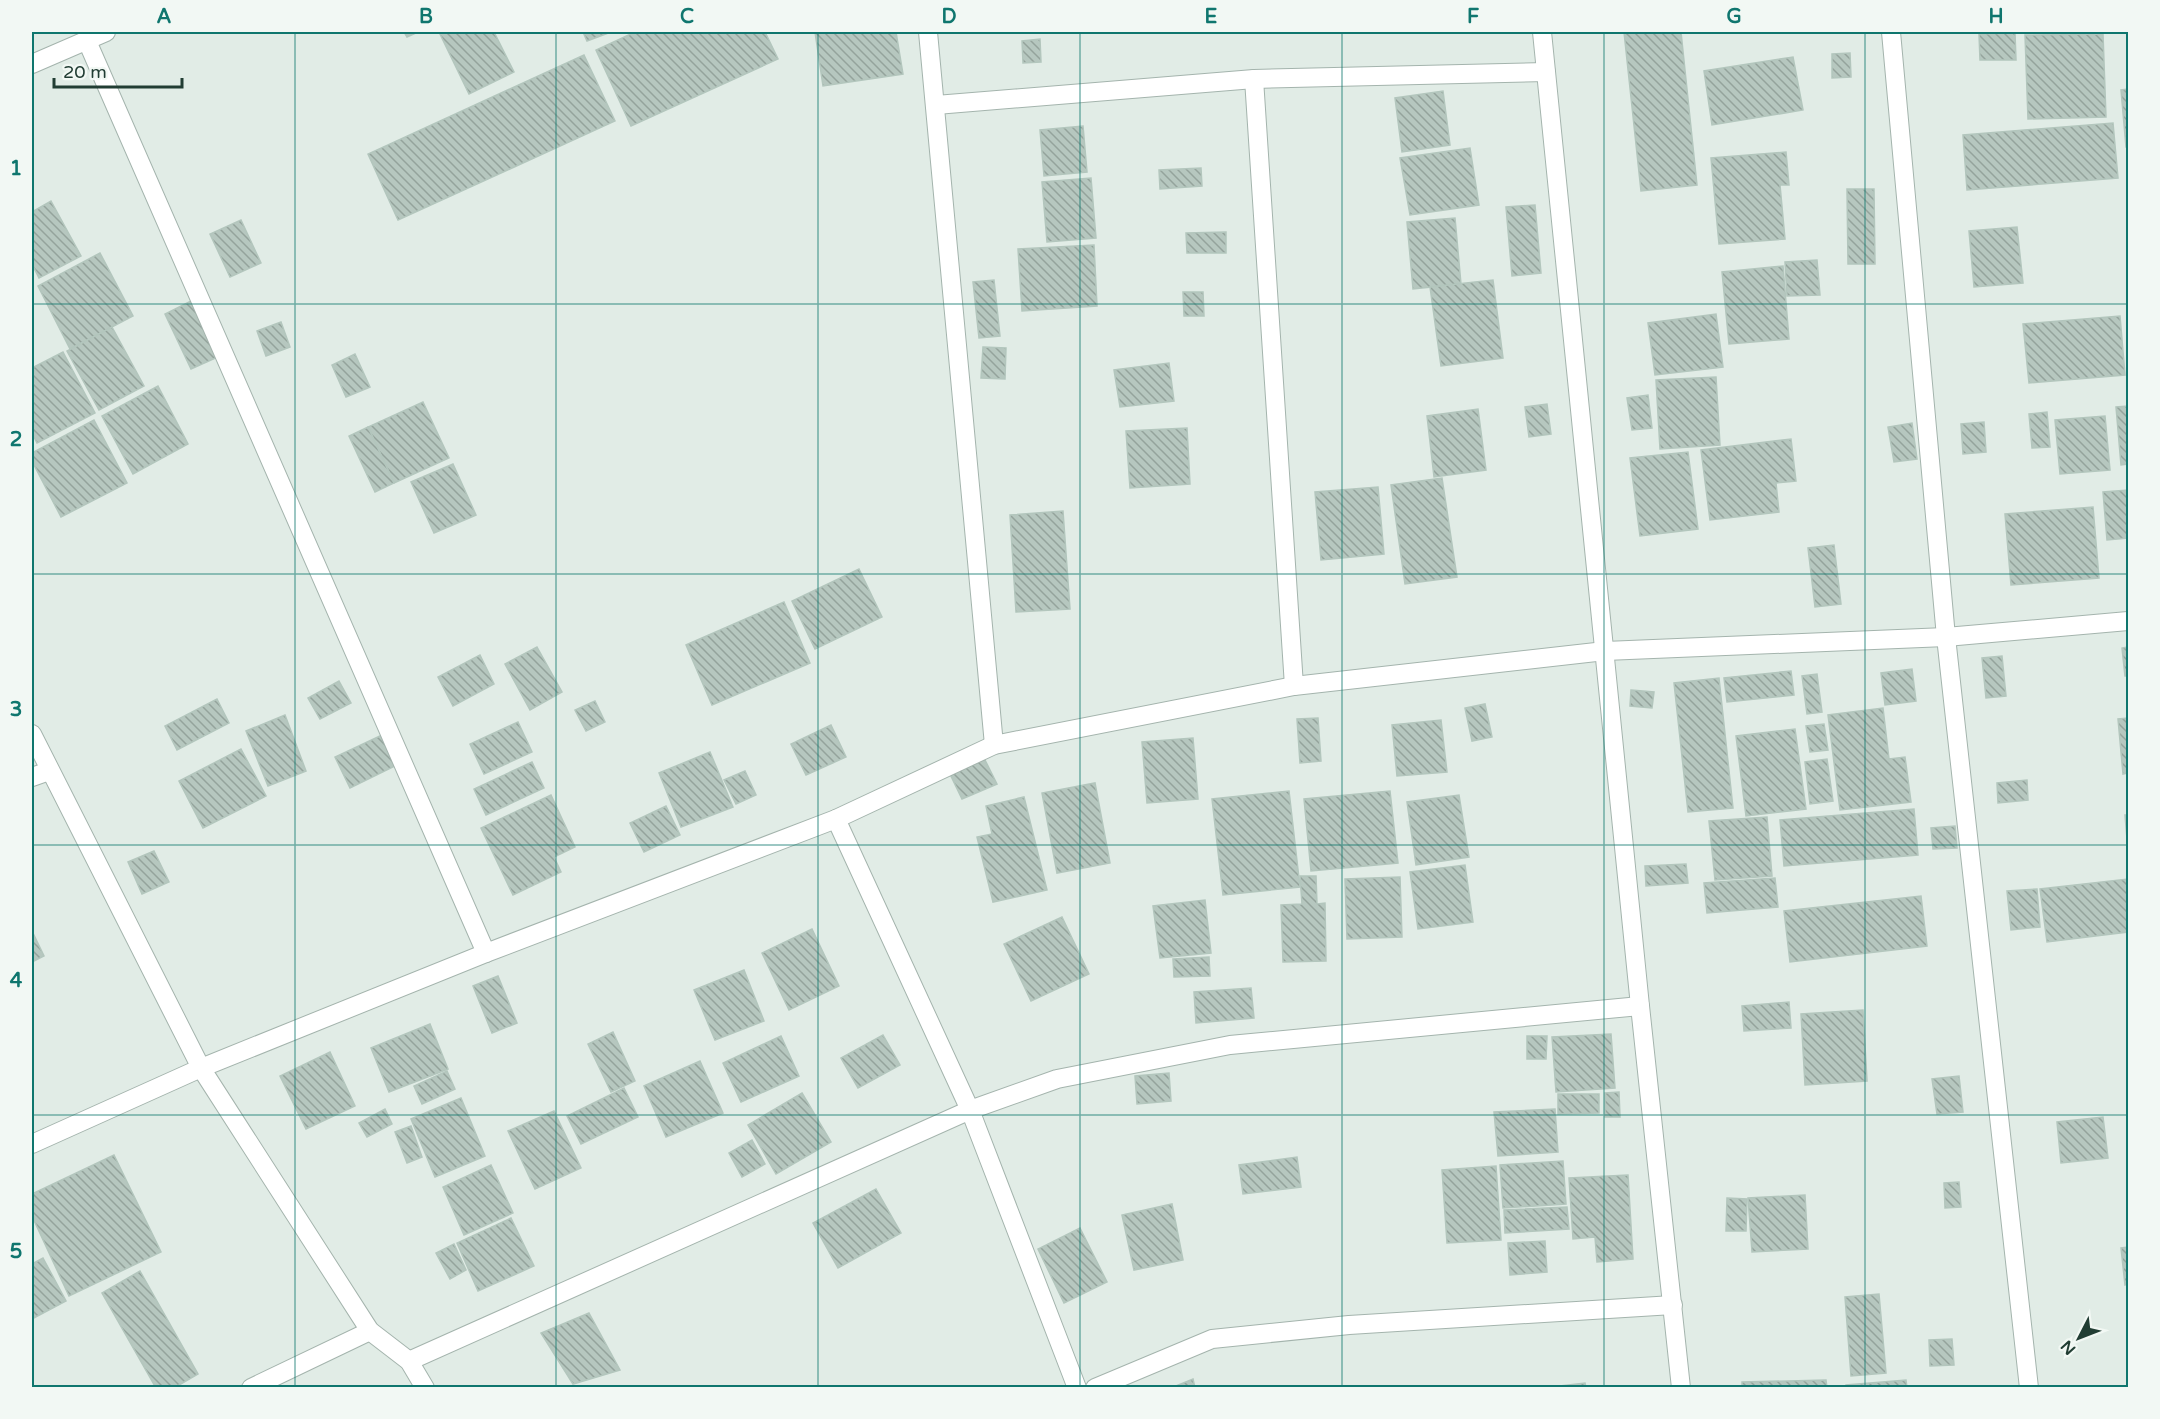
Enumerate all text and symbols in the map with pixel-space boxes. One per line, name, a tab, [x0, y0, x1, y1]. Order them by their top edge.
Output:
text: A	[157, 5, 172, 29]
text: B	[419, 5, 433, 29]
text: C	[680, 5, 694, 29]
text: D	[941, 5, 957, 29]
text: E	[1205, 5, 1218, 29]
text: F	[1467, 5, 1479, 29]
text: G	[1726, 5, 1742, 29]
text: H	[1988, 5, 2004, 29]
scale bar	[54, 51, 182, 89]
text: 20 m	[63, 61, 107, 83]
text: 1	[10, 157, 22, 181]
text: 2	[10, 428, 22, 452]
text: 3	[10, 698, 22, 722]
text: 4	[10, 969, 23, 993]
text: 5	[10, 1240, 22, 1264]
north arrow	[2049, 1308, 2109, 1368]
text: N	[2057, 1336, 2080, 1359]

